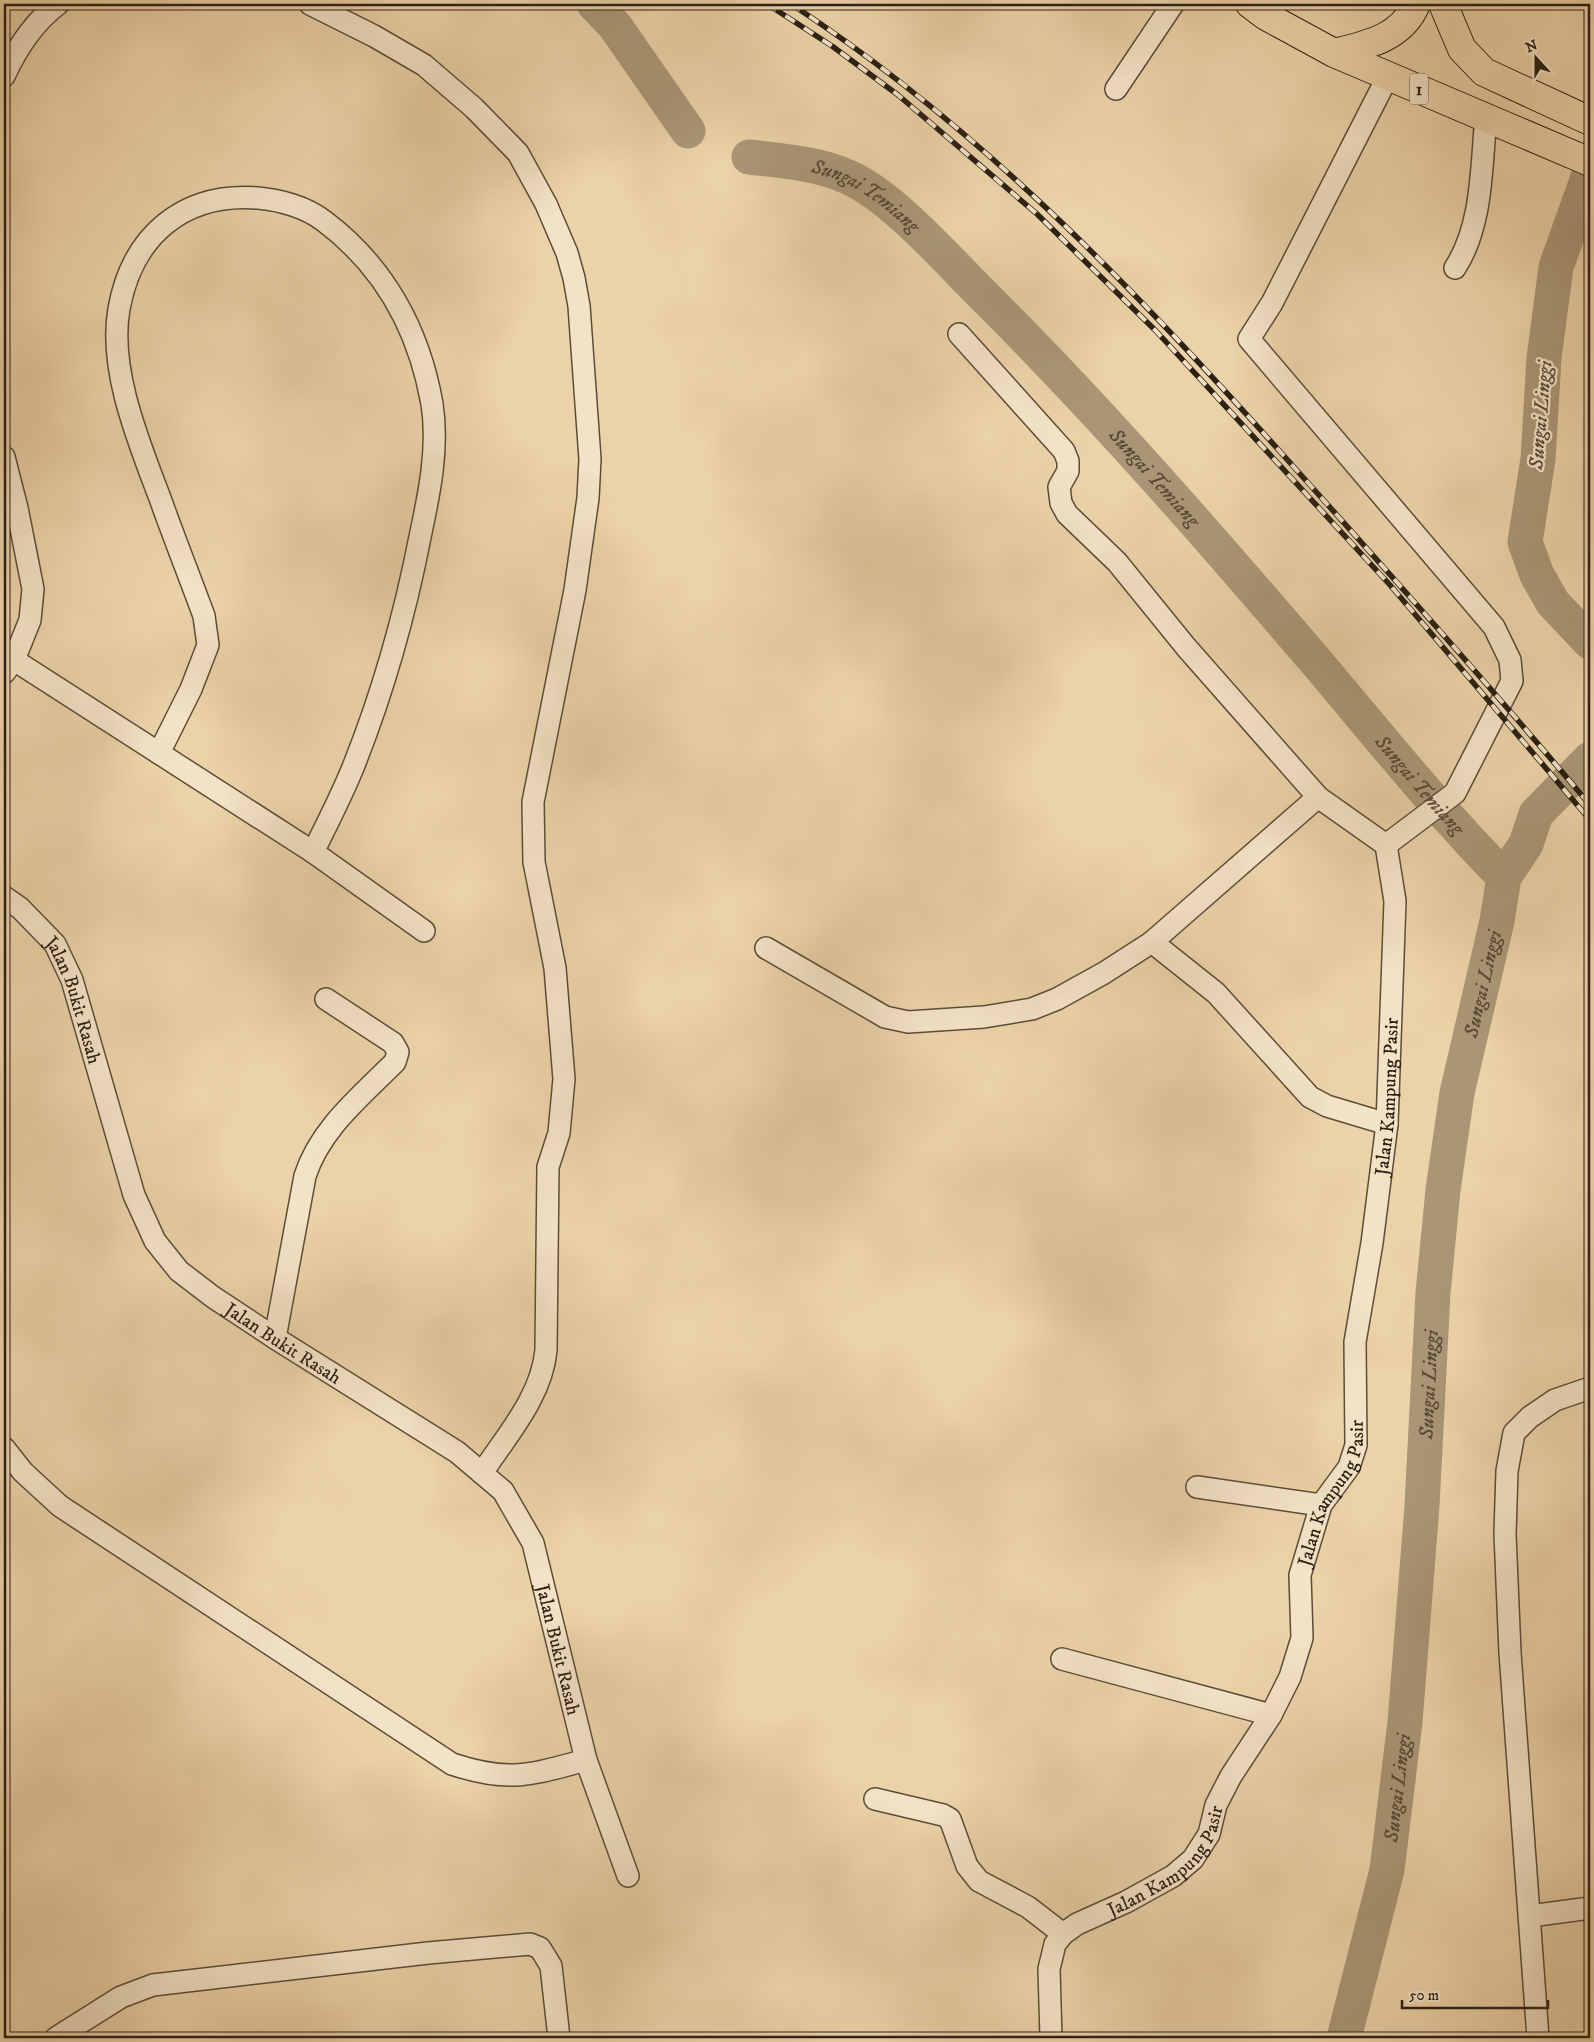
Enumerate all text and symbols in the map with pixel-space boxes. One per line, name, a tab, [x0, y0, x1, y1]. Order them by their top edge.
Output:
north arrow	[1512, 32, 1562, 82]
text: N	[1523, 36, 1541, 57]
road number: 1	[1410, 74, 1428, 105]
water label: Sungai Temiang	[808, 155, 926, 240]
water label: Sungai Linggi	[1524, 358, 1559, 472]
water label: Sungai Temiang	[1102, 423, 1206, 534]
water label: Sungai Temiang	[1368, 729, 1470, 842]
water label: Sungai Linggi	[1459, 927, 1509, 1041]
street label: Jalan Bukit Rasah	[39, 930, 106, 1067]
street label: Jalan Kampung Pasir	[1370, 1017, 1404, 1179]
street label: Jalan Bukit Rasah	[218, 1297, 345, 1390]
water label: Sungai Linggi	[1414, 1328, 1445, 1441]
street label: Jalan Kampung Pasir	[1293, 1420, 1369, 1571]
street label: Jalan Bukit Rasah	[530, 1580, 585, 1718]
water label: Sungai Linggi	[1379, 1731, 1418, 1845]
street label: Jalan Kampung Pasir	[1102, 1803, 1228, 1923]
scale bar	[1402, 1977, 1548, 2009]
text: 50 m	[1409, 1986, 1439, 2005]

